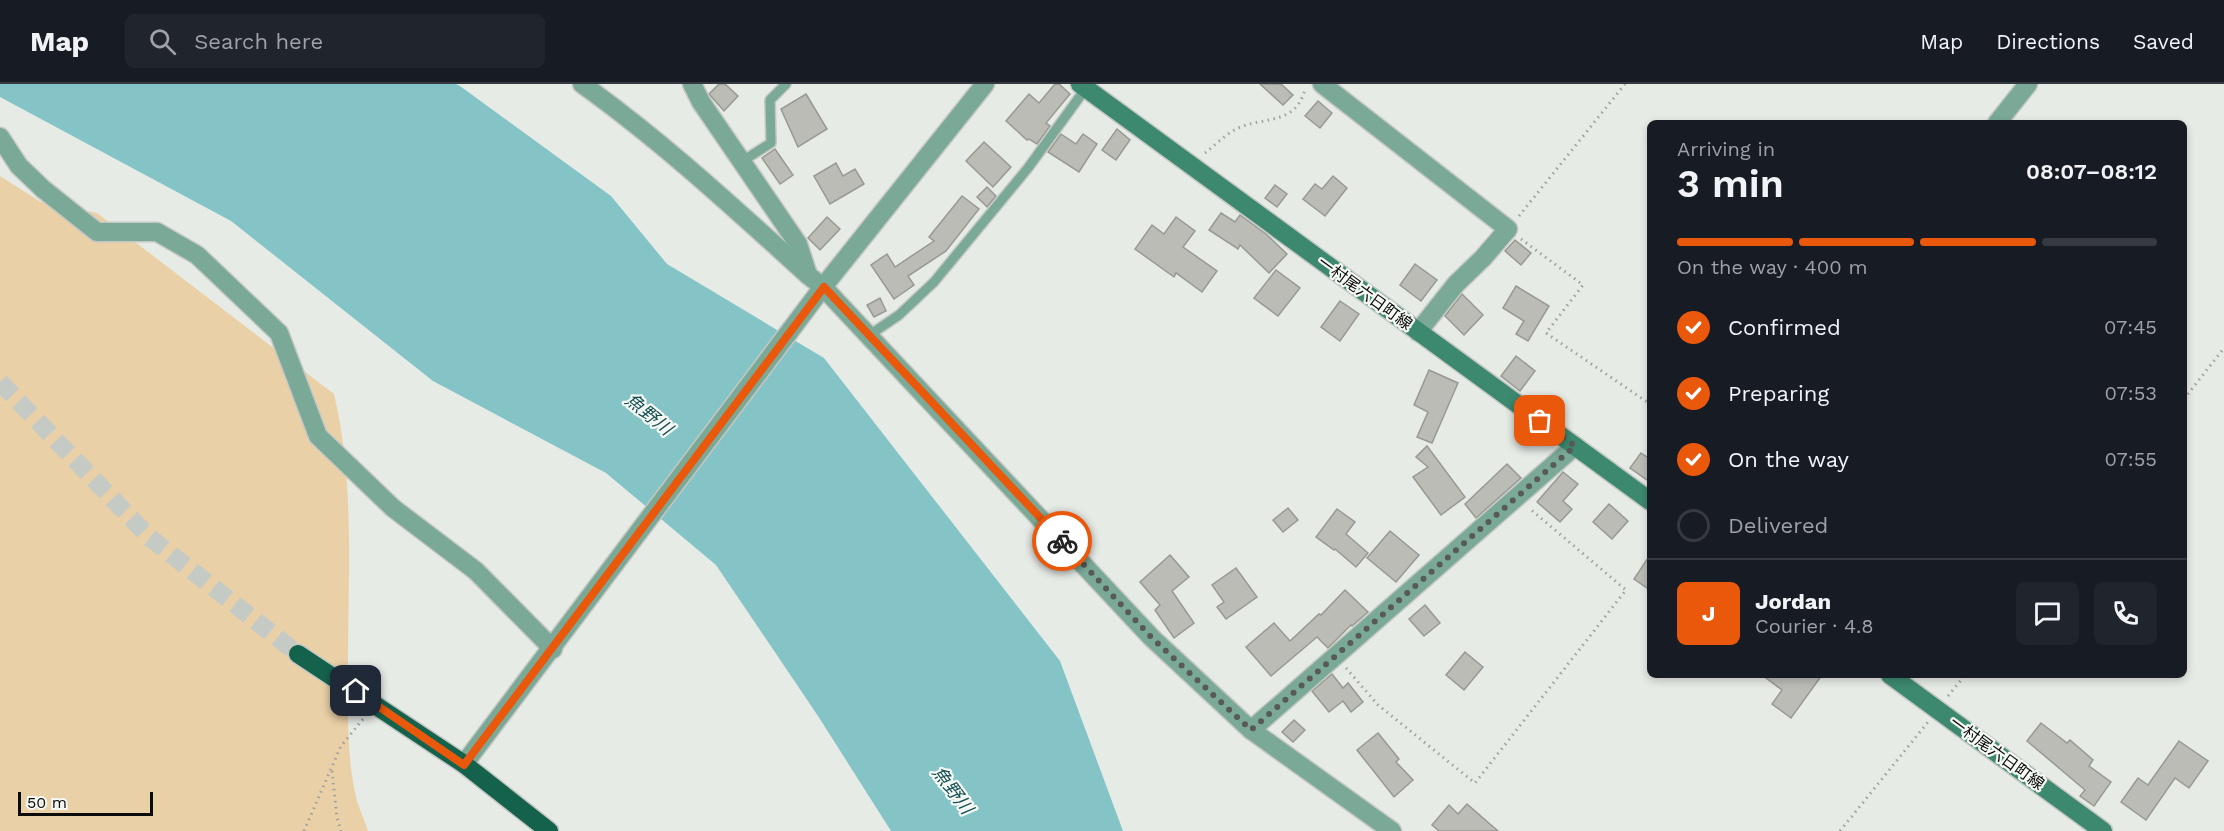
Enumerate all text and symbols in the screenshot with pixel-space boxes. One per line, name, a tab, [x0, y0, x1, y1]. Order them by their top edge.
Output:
search box	[125, 14, 545, 68]
text: Map	[30, 25, 89, 58]
icon: search	[146, 25, 179, 58]
text: Search here	[194, 29, 323, 54]
text: Map	[1920, 29, 1963, 54]
text: Directions	[1996, 29, 2100, 54]
text: Saved	[2133, 29, 2194, 54]
text: Arriving in	[1677, 137, 1775, 161]
text: 08:07–08:12	[2026, 159, 2157, 184]
text: 3 min	[1677, 161, 1784, 206]
street label: 一村尾六日町線	[1314, 252, 1416, 334]
text: On the way · 400 m	[1677, 255, 1868, 279]
icon: check	[1677, 311, 1710, 344]
text: Confirmed	[1728, 315, 1841, 340]
text: 07:45	[2104, 315, 2157, 339]
icon: check	[1677, 377, 1710, 410]
text: Preparing	[1728, 381, 1829, 406]
text: 07:53	[2105, 381, 2157, 405]
water label: 魚野川	[621, 389, 678, 440]
pin	[1514, 395, 1565, 446]
icon: bag	[1523, 404, 1556, 437]
icon: check	[1677, 443, 1710, 476]
text: On the way	[1728, 447, 1849, 472]
text: 07:55	[2105, 447, 2157, 471]
courier	[1032, 511, 1092, 571]
text: Delivered	[1728, 513, 1828, 538]
icon: bike	[1046, 525, 1079, 558]
button: chat	[2016, 582, 2079, 645]
button: phone	[2094, 582, 2157, 645]
text: Jordan	[1755, 589, 1831, 614]
text: J	[1702, 601, 1715, 626]
text: Courier · 4.8	[1755, 614, 1874, 638]
pin	[330, 665, 381, 716]
icon: home	[339, 674, 372, 707]
street label: 一村尾六日町線	[1946, 712, 2048, 794]
water label: 魚野川	[928, 762, 979, 819]
scale bar	[18, 789, 153, 816]
text: 50 m	[27, 793, 67, 812]

